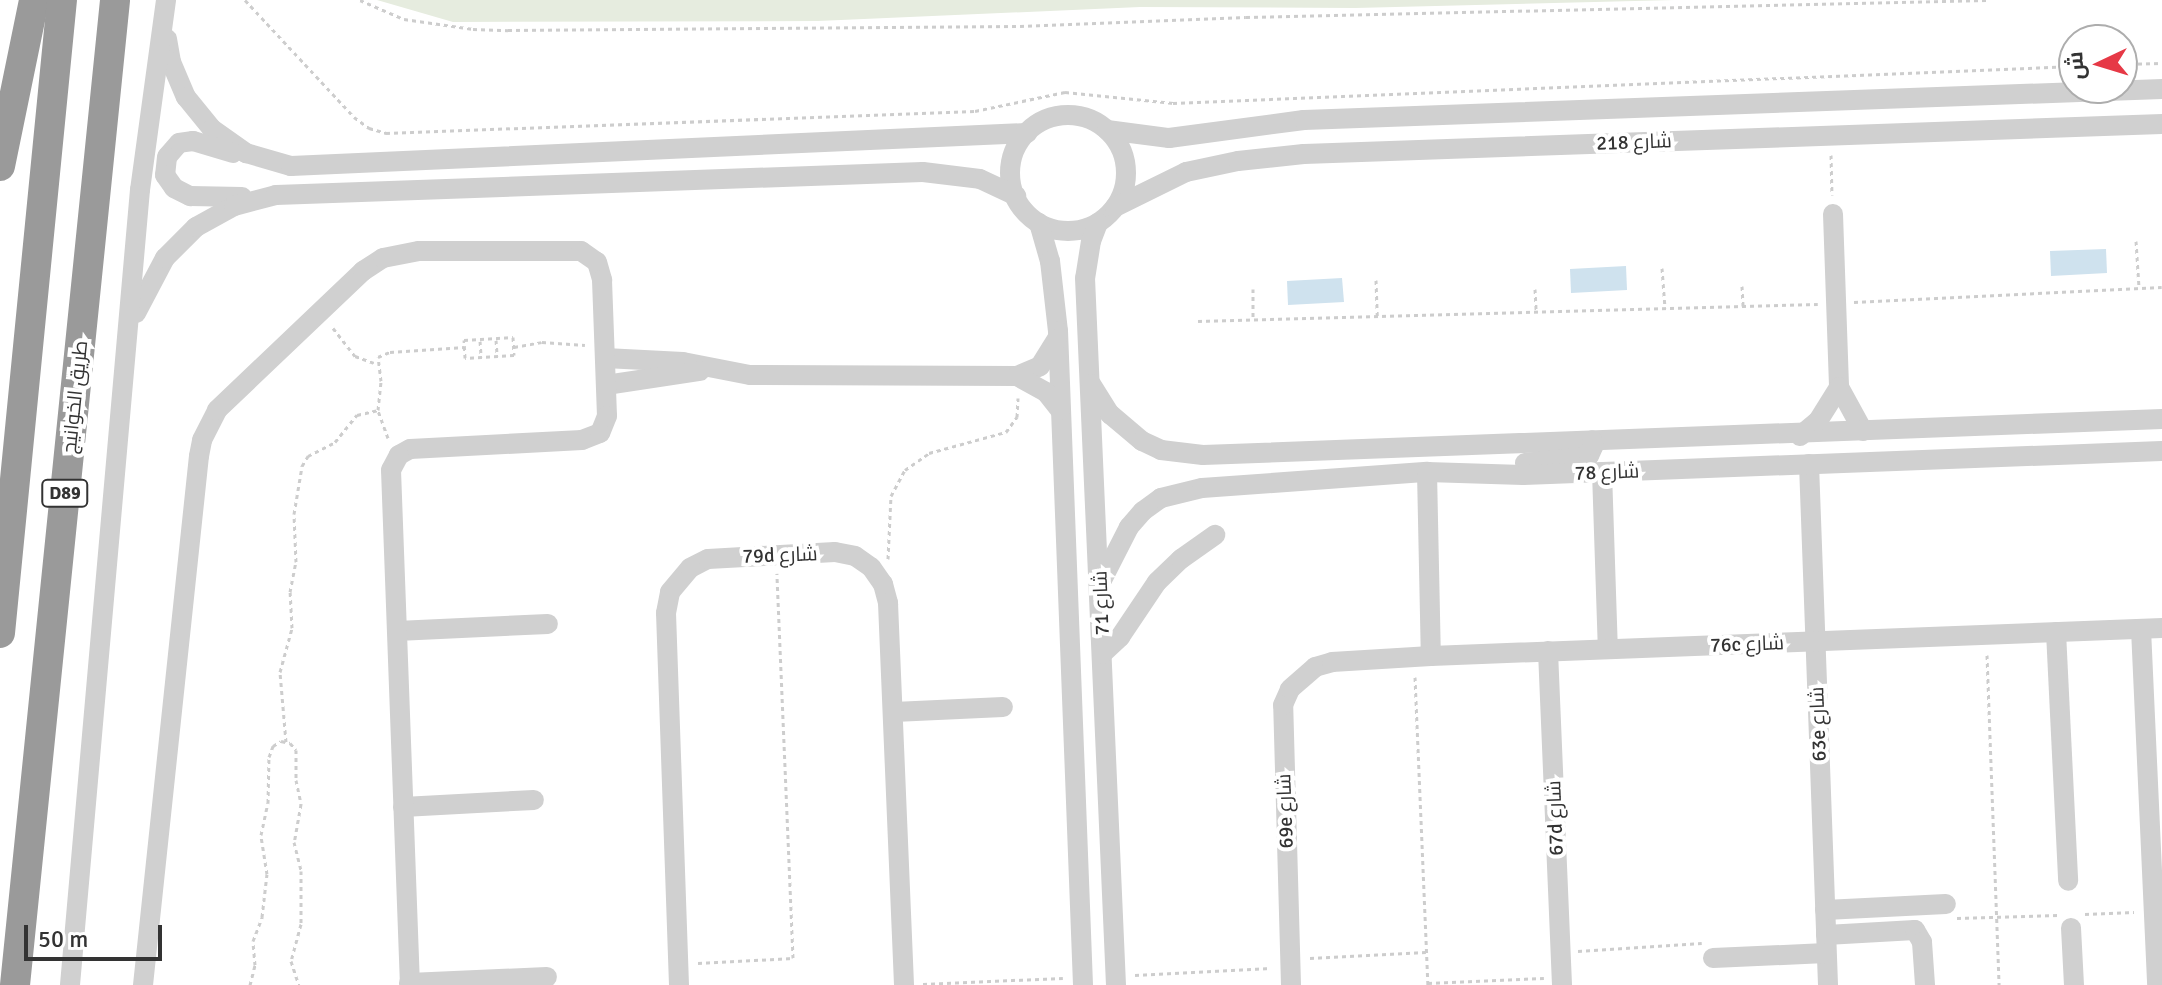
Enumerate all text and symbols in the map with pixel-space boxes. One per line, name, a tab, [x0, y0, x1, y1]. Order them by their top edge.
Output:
north arrow	[2058, 24, 2138, 104]
text: ش	[2061, 51, 2090, 81]
street label: شارع 218	[1596, 129, 1672, 155]
street label: طريق الخوانيج	[57, 339, 93, 455]
street label: شارع 78	[1574, 459, 1640, 485]
road number: D89	[41, 479, 89, 507]
street label: 79d شارع	[742, 542, 818, 568]
street label: شارع 71	[1088, 570, 1114, 636]
street label: 76c شارع	[1710, 631, 1784, 657]
street label: 63e شارع	[1805, 686, 1831, 762]
street label: 69e شارع	[1272, 773, 1298, 849]
street label: 67d شارع	[1542, 780, 1568, 856]
scale bar	[28, 909, 166, 959]
text: 50 m	[38, 924, 88, 954]

